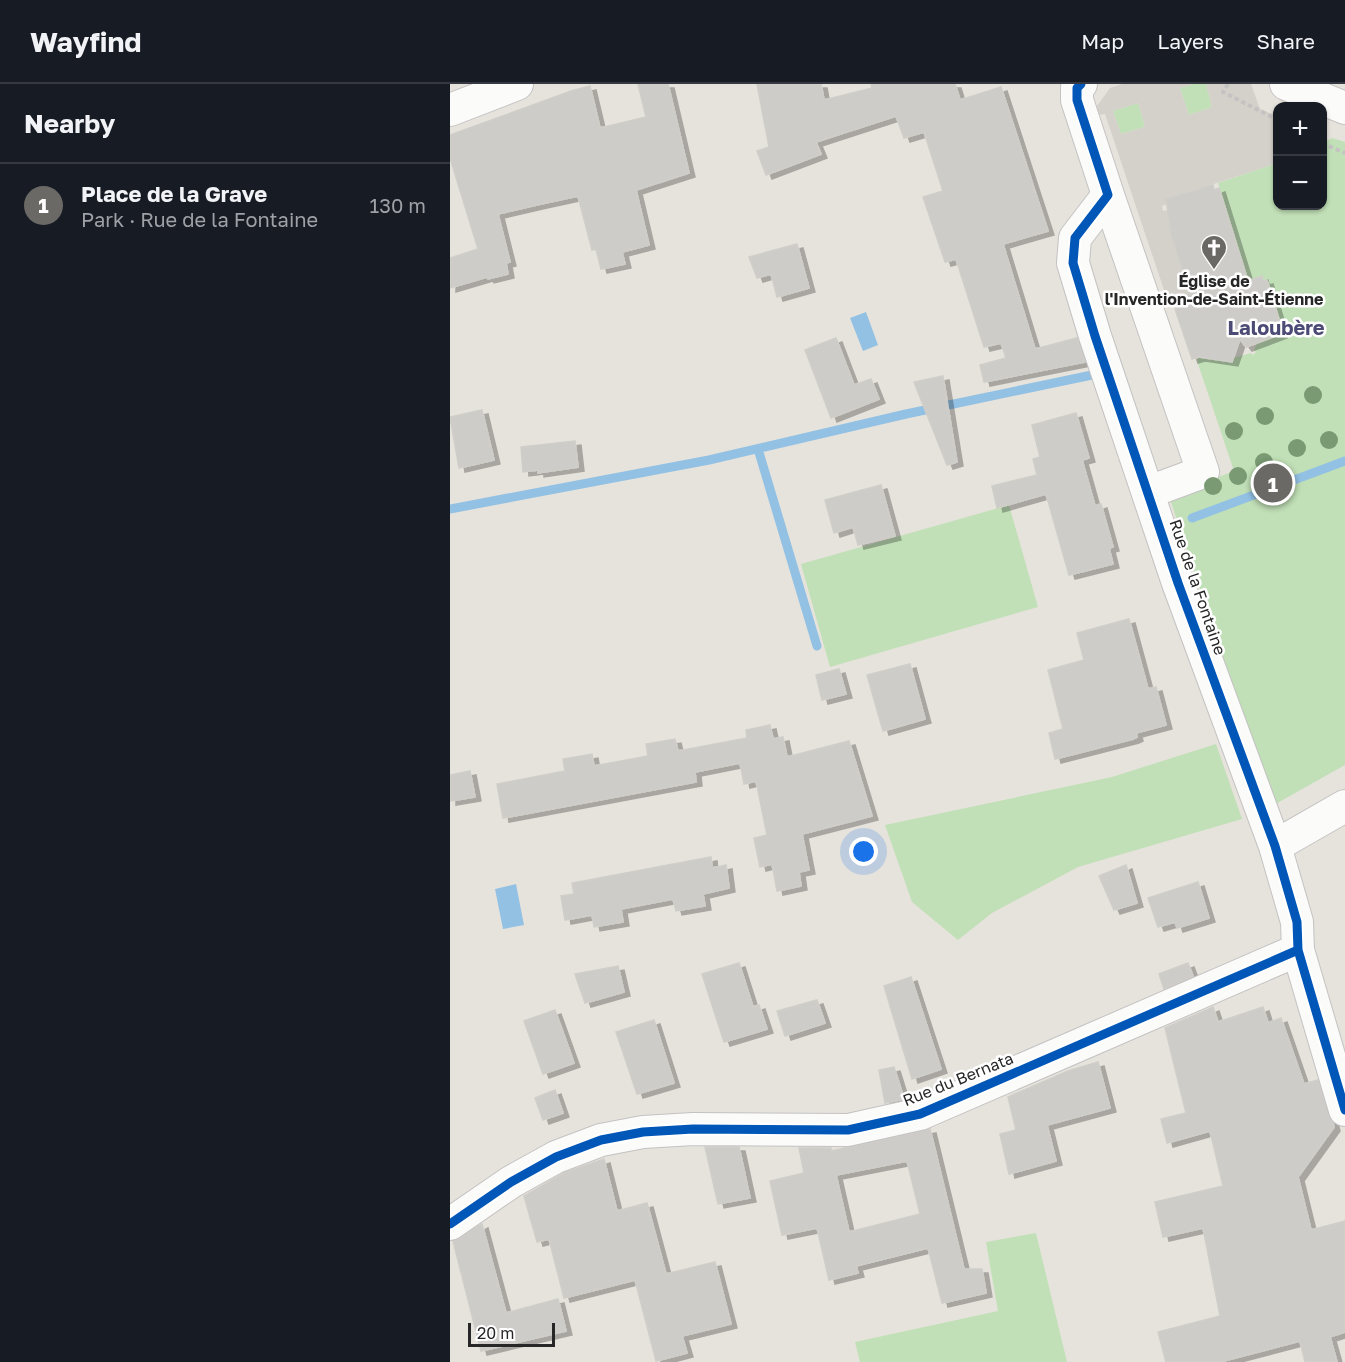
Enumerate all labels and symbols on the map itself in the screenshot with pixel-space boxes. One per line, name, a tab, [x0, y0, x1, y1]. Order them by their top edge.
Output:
church icon: Église de l'Invention-de-Saint-Étienne	[1199, 233, 1229, 271]
place label: Église de l'Invention-de-Saint-Étienne	[1105, 271, 1323, 309]
district label: Laloubère	[1227, 315, 1325, 339]
pin: 1	[1254, 460, 1292, 506]
street label: Rue de la Fontaine	[1165, 516, 1231, 658]
your location	[849, 837, 878, 866]
street label: Rue du Bernata	[900, 1048, 1016, 1110]
scale bar	[468, 1320, 555, 1348]

